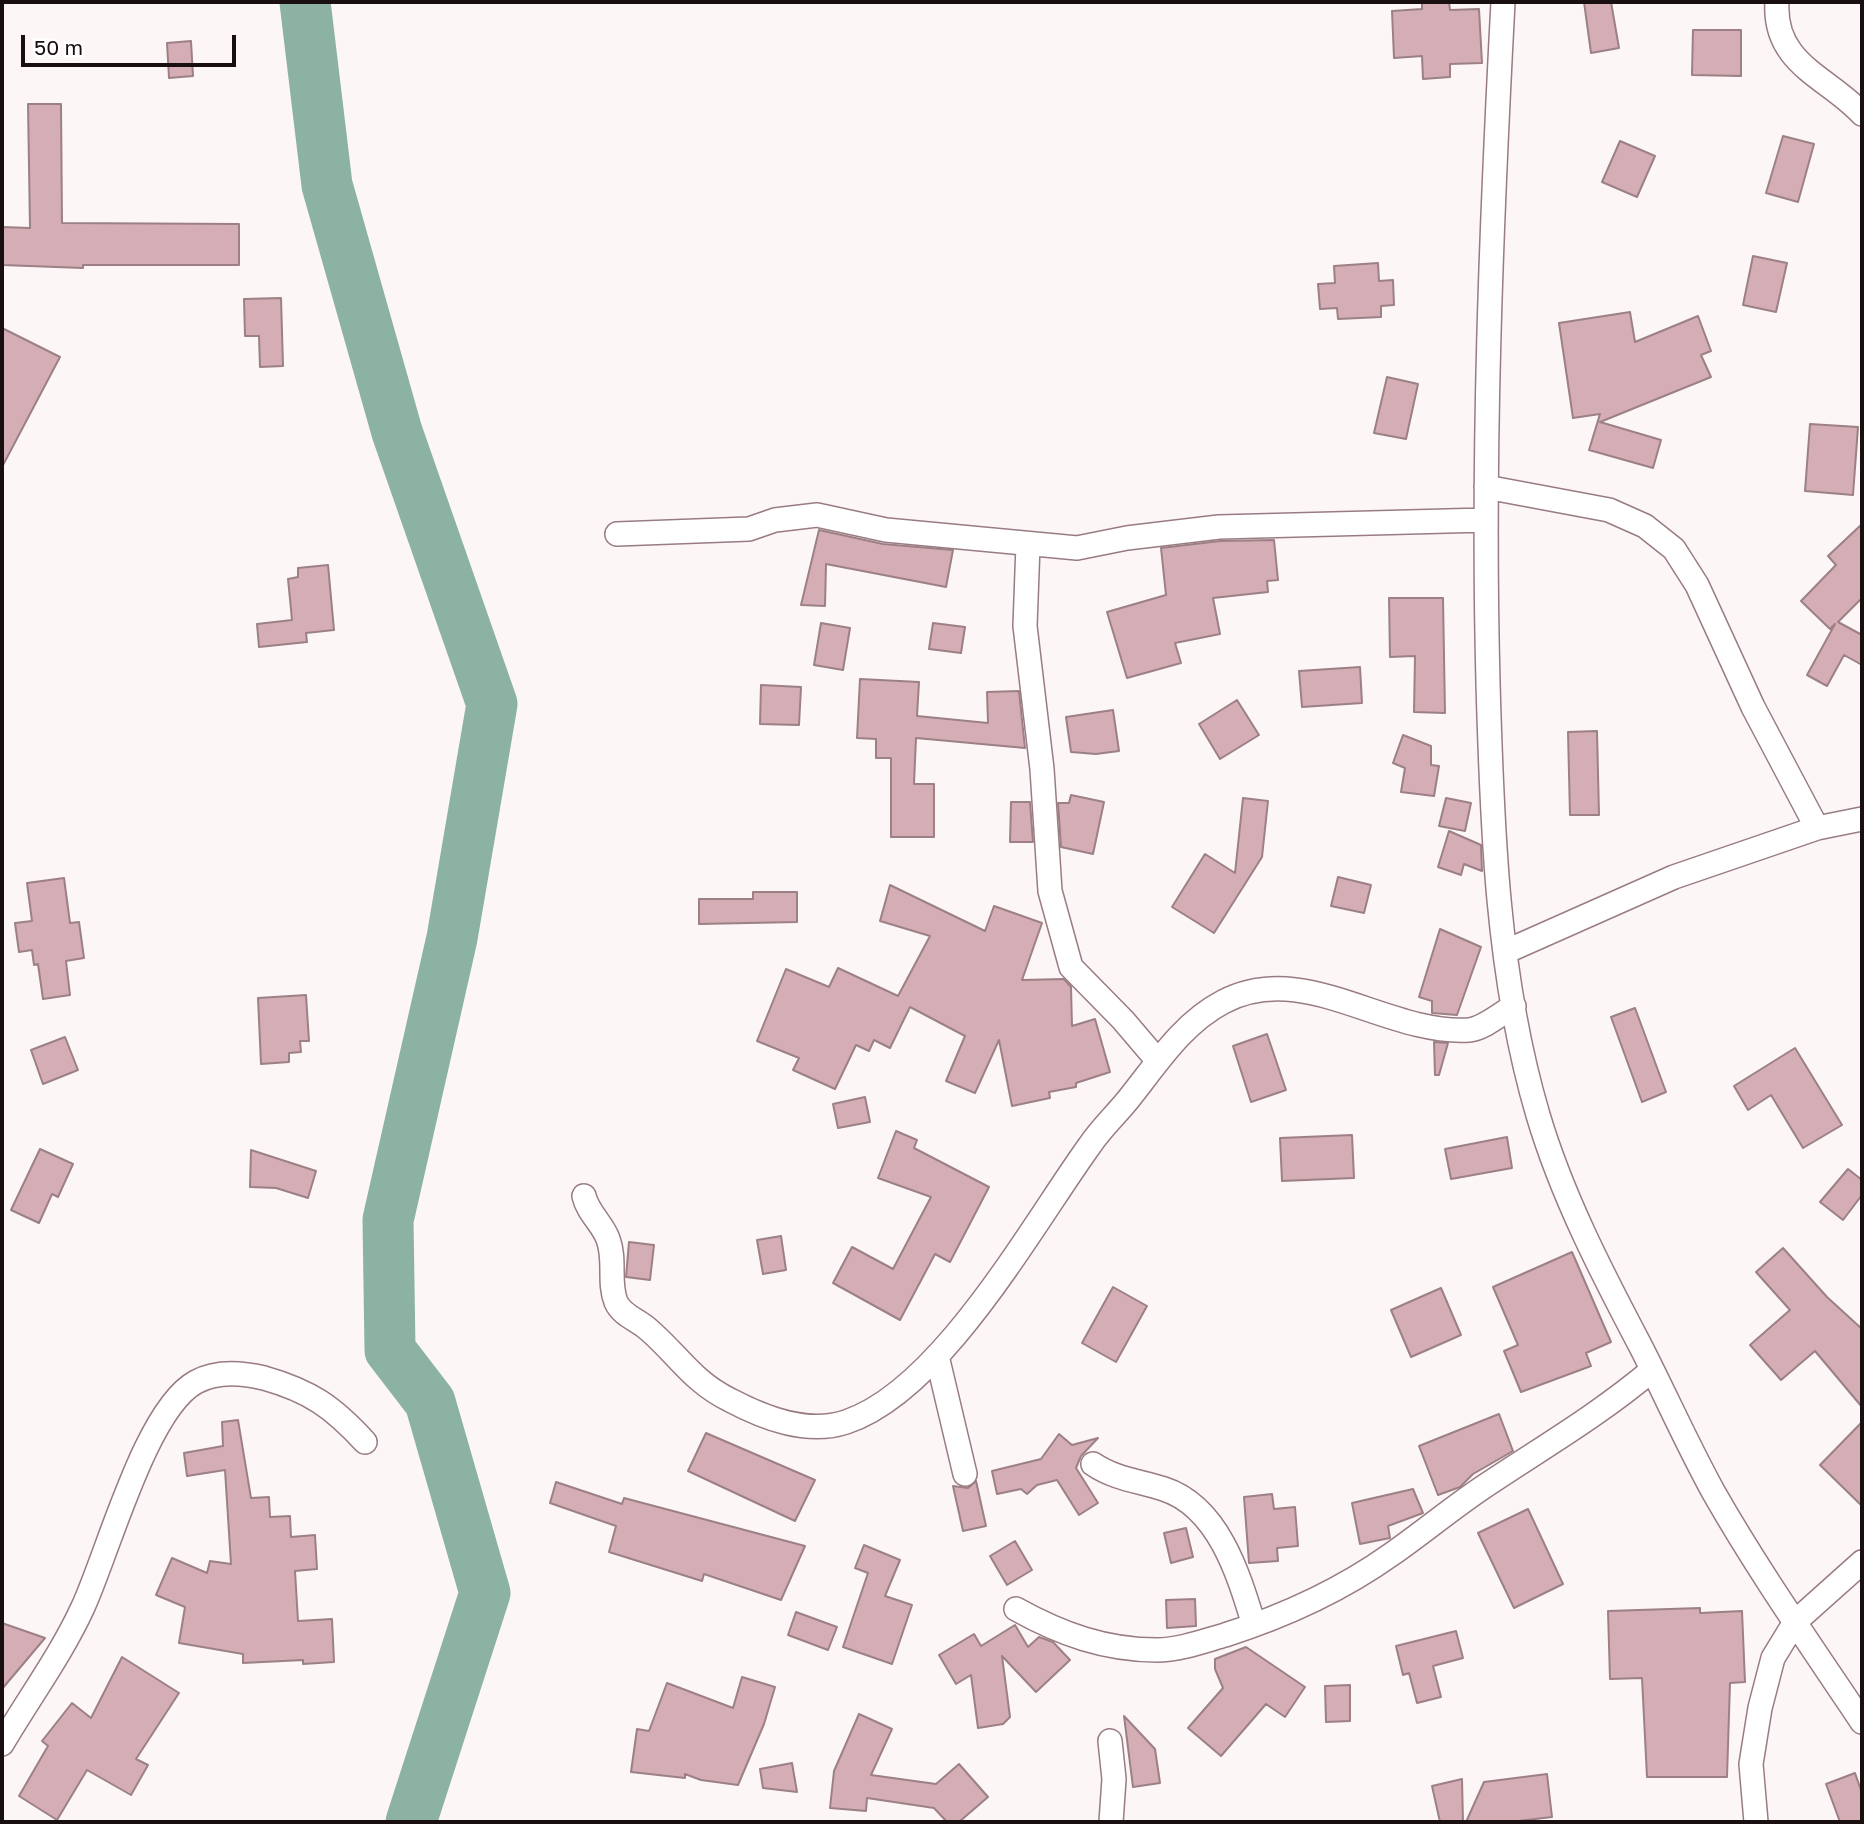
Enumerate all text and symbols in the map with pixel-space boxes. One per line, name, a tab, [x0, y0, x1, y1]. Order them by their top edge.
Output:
scale bar	[24, 21, 240, 65]
text: 50 m	[34, 34, 83, 60]

